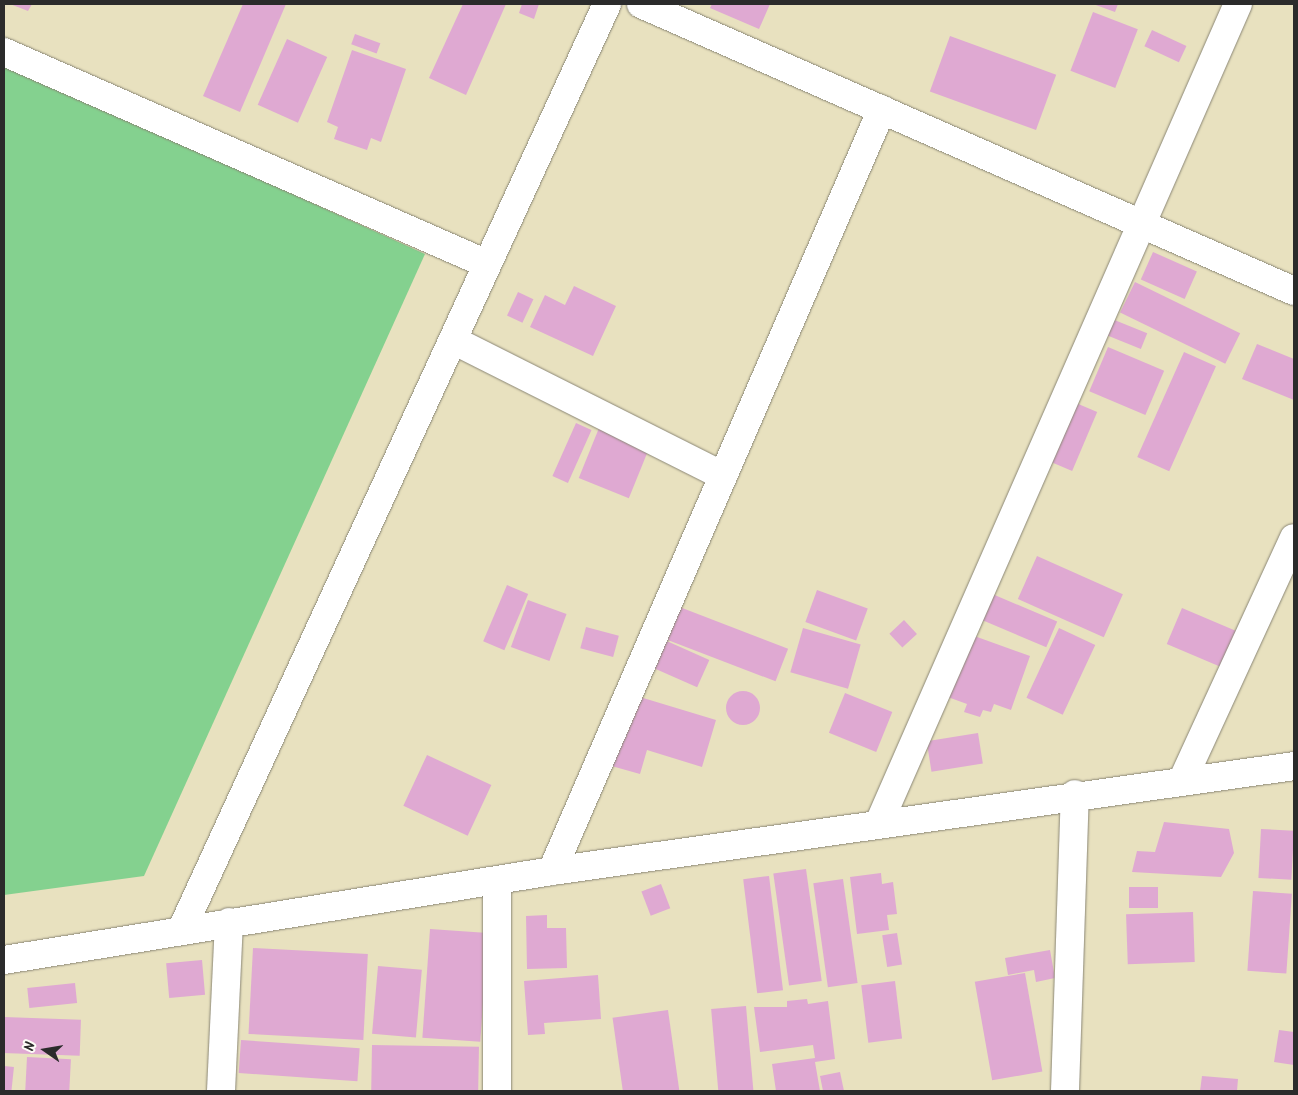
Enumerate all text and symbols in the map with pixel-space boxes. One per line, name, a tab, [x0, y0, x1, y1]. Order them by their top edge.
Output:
north arrow	[20, 1025, 70, 1075]
text: N	[19, 1040, 42, 1053]

